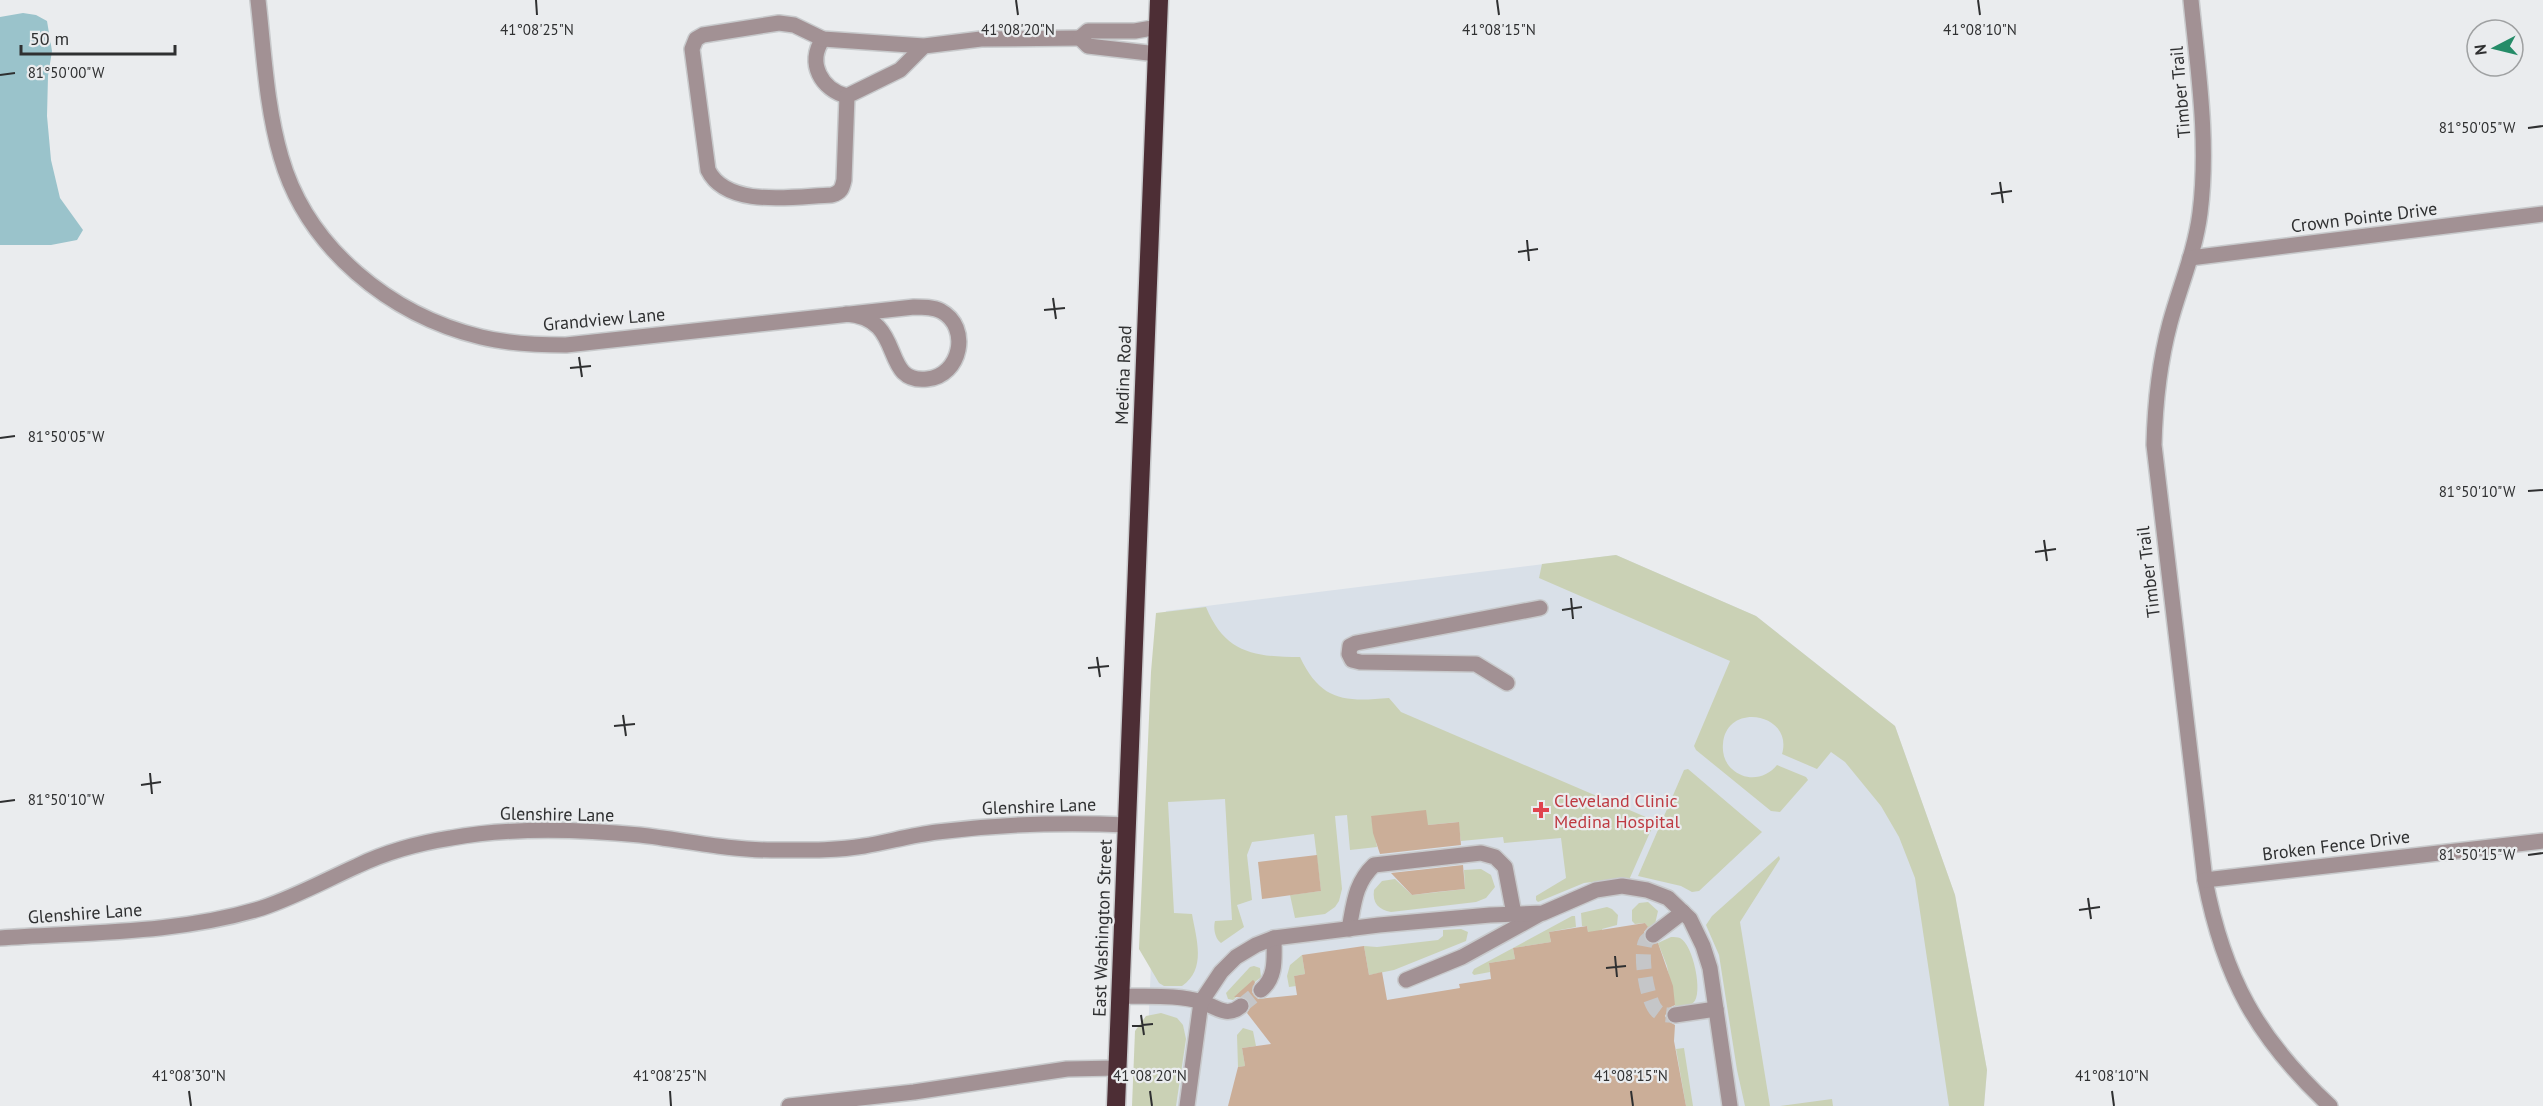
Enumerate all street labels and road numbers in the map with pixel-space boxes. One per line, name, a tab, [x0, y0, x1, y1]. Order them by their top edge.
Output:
street label: Timber Trail	[2164, 44, 2195, 139]
street label: Crown Pointe Drive	[2289, 197, 2439, 237]
street label: Grandview Lane	[542, 302, 666, 336]
street label: Medina Road	[1110, 325, 1136, 425]
street label: Timber Trail	[2131, 524, 2165, 619]
street label: Glenshire Lane	[981, 793, 1097, 819]
street label: Glenshire Lane	[500, 802, 614, 826]
street label: Broken Fence Drive	[2261, 825, 2411, 865]
street label: East Washington Street	[1087, 839, 1117, 1017]
street label: Glenshire Lane	[27, 898, 143, 928]

